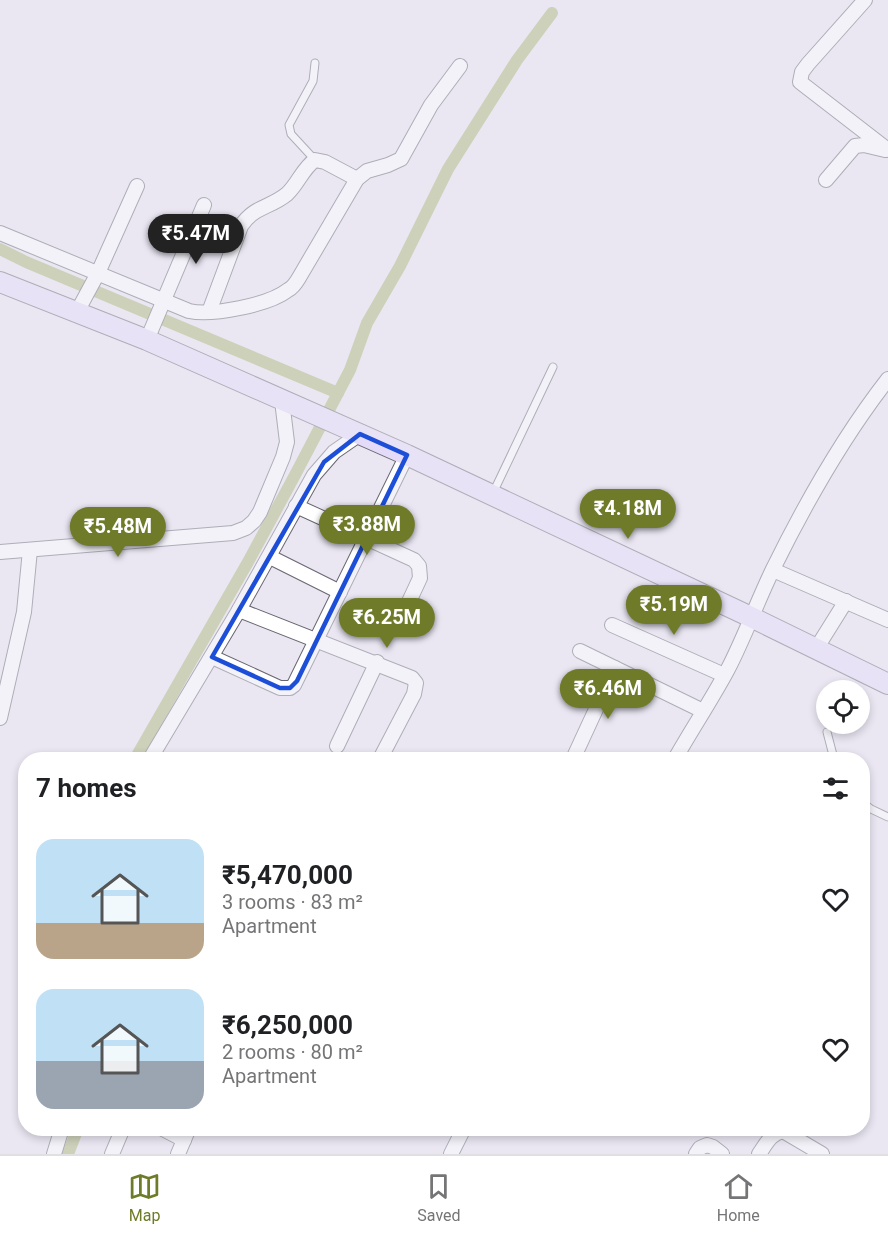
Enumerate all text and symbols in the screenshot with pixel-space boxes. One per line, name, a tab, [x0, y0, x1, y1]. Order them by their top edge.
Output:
pin: ₹5.47M	[147, 214, 245, 265]
text: ₹5.47M	[162, 221, 230, 245]
pin: ₹4.18M	[579, 489, 677, 540]
text: ₹4.18M	[594, 496, 662, 520]
pin: ₹3.88M	[318, 505, 416, 556]
pin: ₹5.48M	[69, 507, 167, 558]
text: ₹3.88M	[333, 512, 401, 536]
text: ₹5.48M	[84, 514, 152, 538]
pin: ₹5.19M	[625, 585, 723, 636]
text: ₹5.19M	[640, 592, 708, 616]
pin: ₹6.25M	[338, 598, 436, 649]
text: ₹6.25M	[353, 605, 421, 629]
pin: ₹6.46M	[559, 669, 657, 720]
text: ₹6.46M	[574, 676, 642, 700]
map controls	[816, 680, 870, 734]
button: locate	[816, 680, 870, 734]
icon: filters	[819, 772, 852, 805]
text: 7 homes	[36, 773, 137, 803]
text: ₹5,470,000	[222, 860, 353, 890]
icon: home	[84, 863, 156, 935]
icon: heart	[819, 883, 852, 916]
text: 3 rooms · 83 m²	[222, 890, 363, 914]
text: Apartment	[222, 914, 317, 938]
text: ₹6,250,000	[222, 1010, 353, 1040]
icon: home	[84, 1013, 156, 1085]
icon: heart	[819, 1033, 852, 1066]
text: 2 rooms · 80 m²	[222, 1040, 363, 1064]
text: Apartment	[222, 1064, 317, 1088]
tab: Map	[128, 1170, 161, 1225]
tab: Saved	[417, 1170, 461, 1225]
tab: Home	[717, 1170, 760, 1225]

